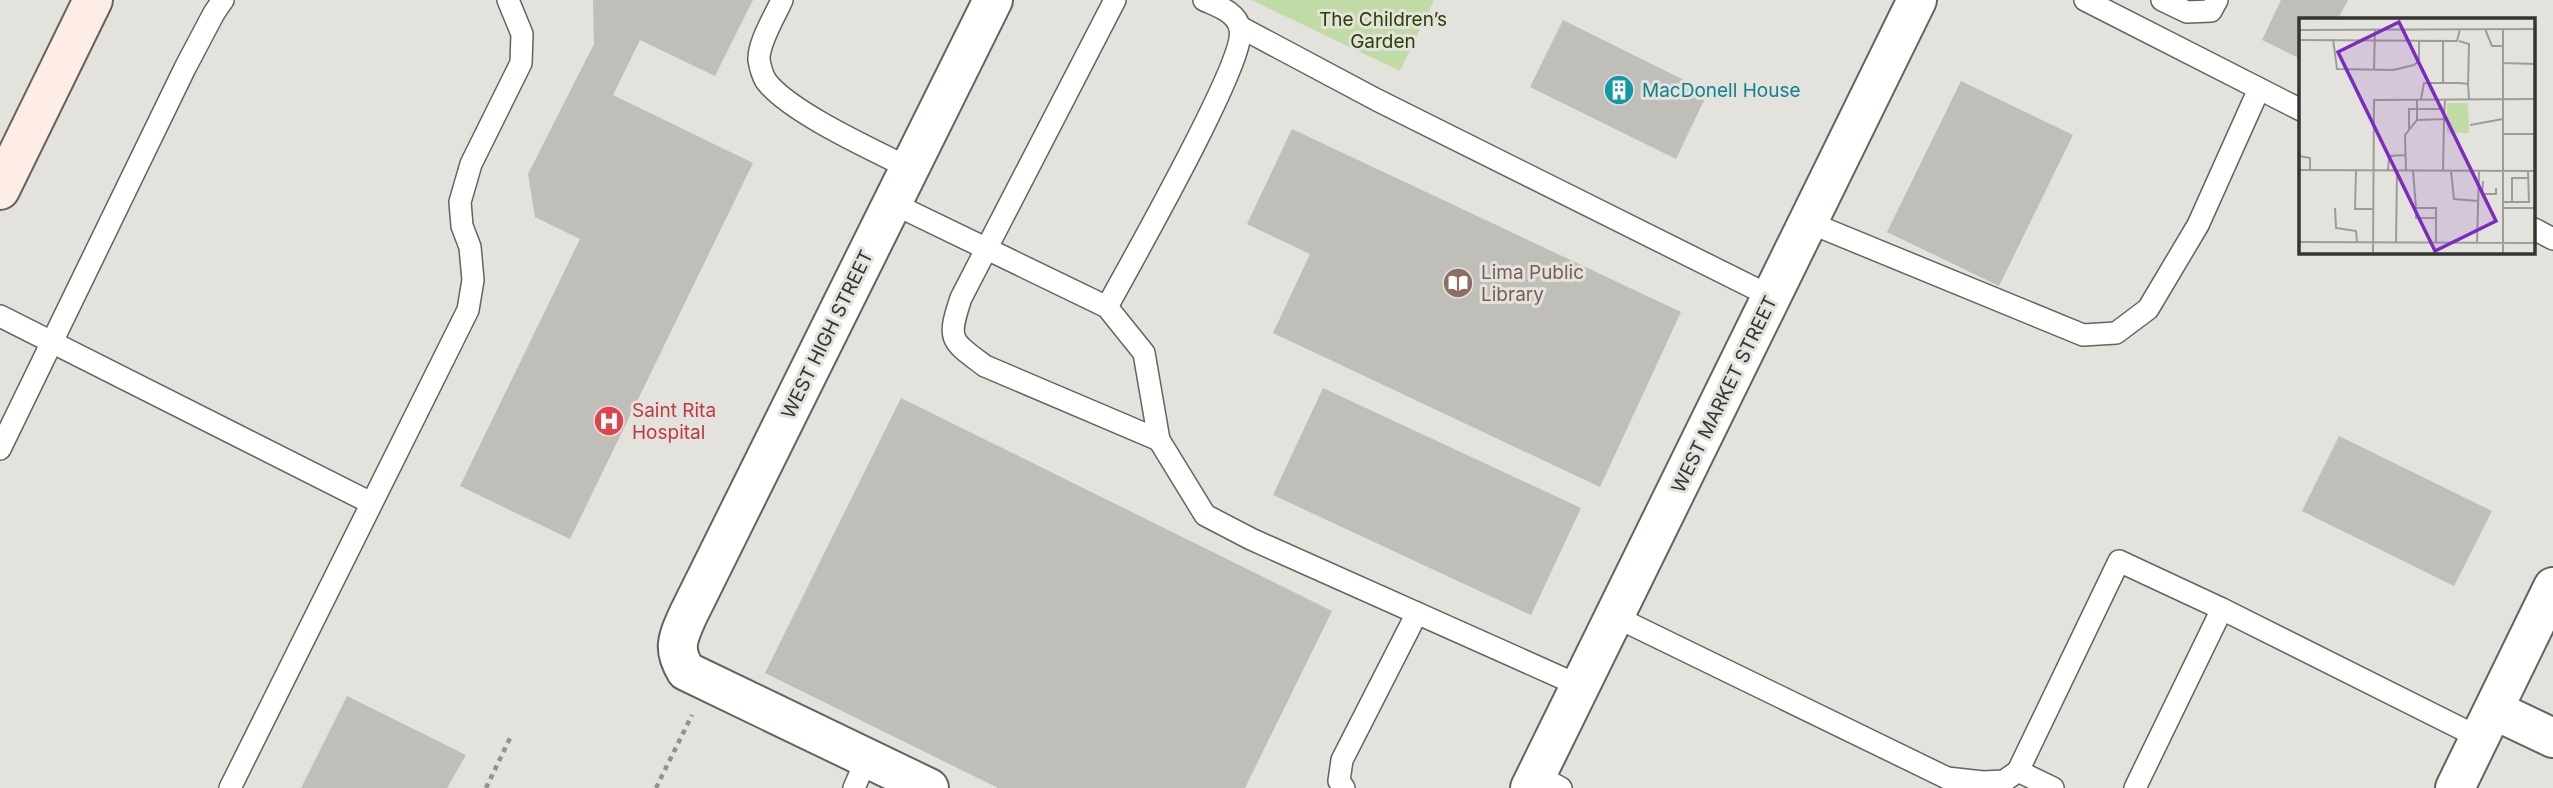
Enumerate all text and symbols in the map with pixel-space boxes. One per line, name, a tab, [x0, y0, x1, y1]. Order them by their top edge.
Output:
park label: The Children’s Garden	[1319, 8, 1447, 53]
inset map	[2299, 18, 2536, 254]
building icon: MacDonell House	[1602, 73, 1636, 107]
place label: MacDonell House	[1642, 79, 1801, 102]
street label: WEST HIGH STREET	[777, 246, 878, 422]
place label: Lima Public Library	[1481, 261, 1584, 306]
library icon: Lima Public Library	[1441, 266, 1475, 300]
street label: WEST MARKET STREET	[1667, 292, 1782, 496]
place label: Saint Rita Hospital	[632, 399, 716, 444]
hospital icon: Saint Rita Hospital	[592, 404, 626, 438]

